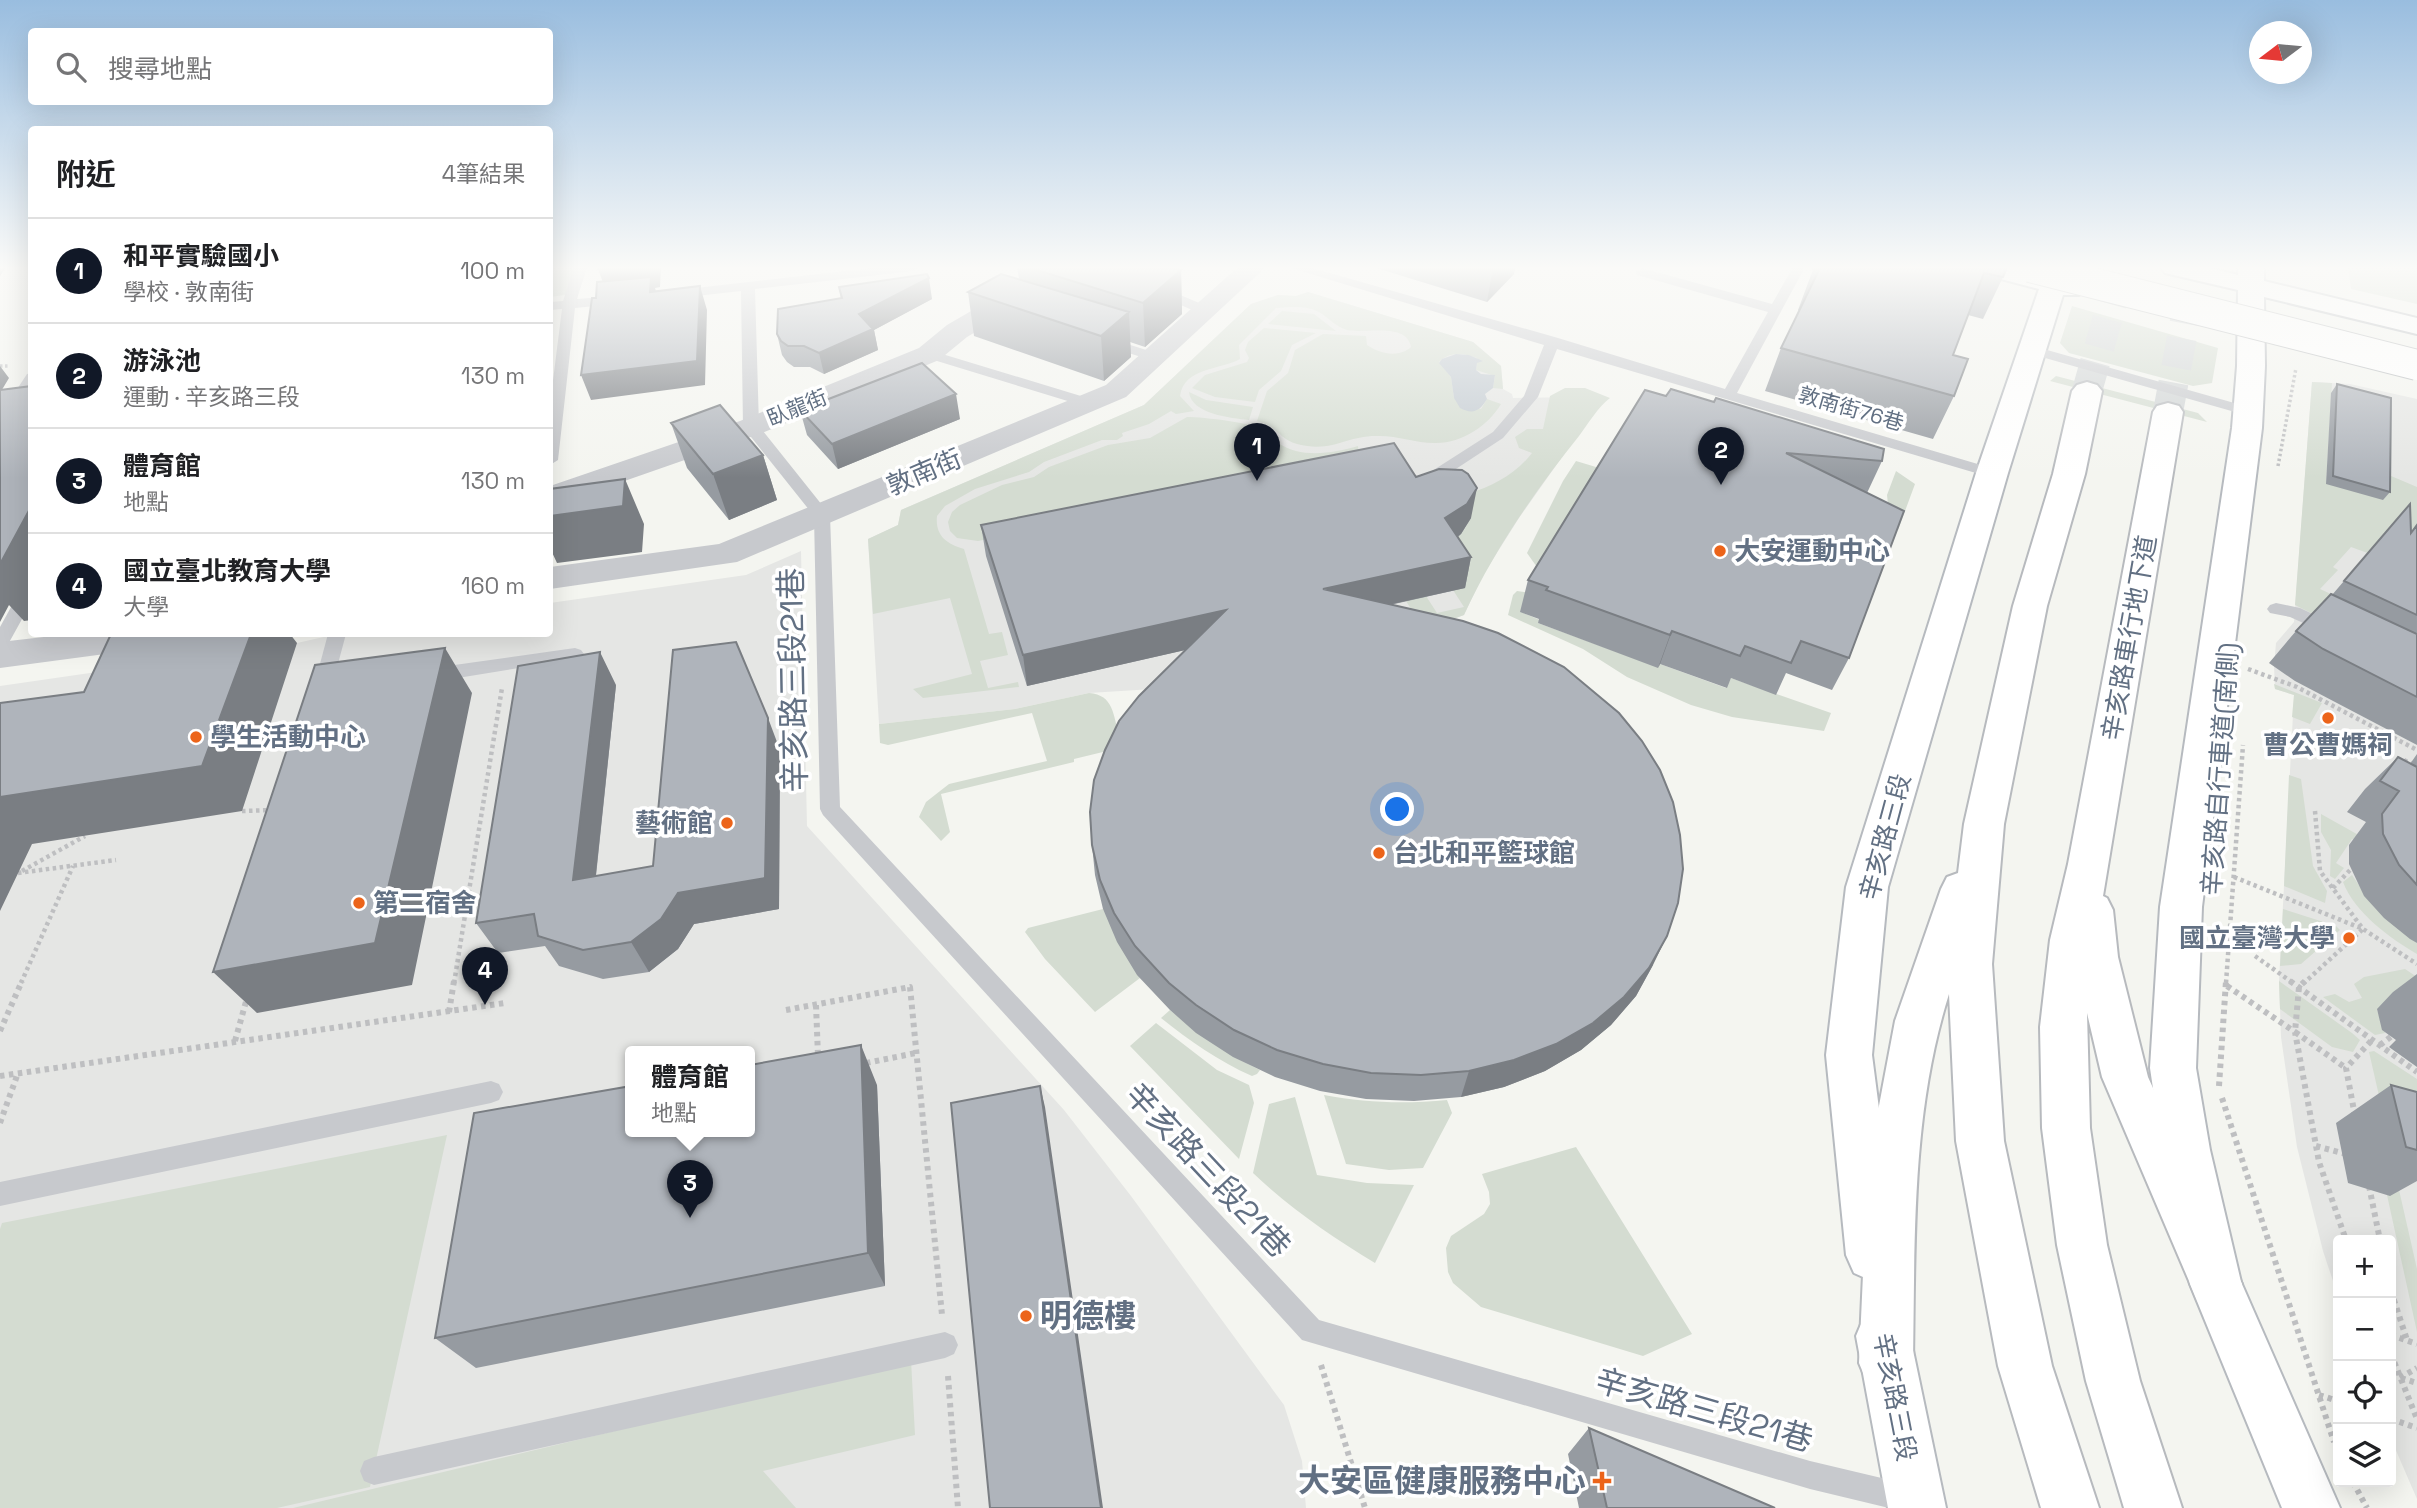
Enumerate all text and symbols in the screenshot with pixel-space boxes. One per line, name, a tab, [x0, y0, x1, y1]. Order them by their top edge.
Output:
north arrow	[2249, 21, 2312, 84]
search box	[28, 28, 553, 105]
icon: search	[52, 48, 90, 86]
text: 搜尋地點	[108, 52, 212, 86]
text: 附近	[56, 155, 116, 194]
text: 4筆結果	[442, 159, 525, 189]
text: 和平實驗國小	[123, 239, 279, 273]
text: 1	[74, 256, 84, 286]
text: 100 m	[460, 256, 525, 286]
text: 學校 · 敦南街	[123, 277, 254, 307]
text: 游泳池	[123, 344, 201, 378]
text: 2	[72, 361, 86, 391]
text: 130 m	[461, 361, 525, 391]
street label: 敦南街76巷	[1795, 381, 1907, 436]
text: 運動 · 辛亥路三段	[123, 382, 300, 412]
street label: 臥龍街	[763, 383, 831, 432]
pin: 1	[1234, 423, 1280, 481]
pin: 2	[1698, 427, 1744, 485]
street label: 敦南街	[881, 441, 967, 503]
text: 體育館	[123, 449, 201, 483]
text: 3	[72, 466, 86, 496]
text: 130 m	[461, 466, 525, 496]
text: 地點	[123, 487, 169, 517]
street label: 辛亥路車行地下道	[2094, 533, 2164, 743]
place label: 大安運動中心	[1734, 534, 1890, 568]
marker: 大安運動中心	[1712, 543, 1728, 559]
text: 國立臺北教育大學	[123, 554, 331, 588]
street label: 辛亥路三段21巷	[771, 567, 815, 793]
text: 4	[72, 571, 86, 601]
text: 160 m	[461, 571, 525, 601]
text: 大學	[123, 592, 169, 622]
street label: 辛亥路自行車道(南側)	[2194, 641, 2246, 897]
marker: 曹公曹媽祠	[2320, 710, 2336, 726]
place label: 學生活動中心	[210, 720, 366, 754]
place label: 曹公曹媽祠	[2263, 728, 2393, 762]
marker: 學生活動中心	[188, 729, 204, 745]
street label: 辛亥路三段	[1852, 770, 1918, 904]
your location	[1380, 792, 1414, 826]
place label: 藝術館	[635, 806, 713, 840]
marker: 藝術館	[719, 815, 735, 831]
place label: 台北和平籃球館	[1393, 836, 1575, 870]
marker: 台北和平籃球館	[1371, 845, 1387, 861]
place label: 第二宿舍	[373, 886, 477, 920]
marker: 第二宿舍	[351, 895, 367, 911]
place label: 國立臺灣大學	[2179, 921, 2335, 955]
marker: 國立臺灣大學	[2341, 930, 2357, 946]
pin: 4	[462, 947, 508, 1005]
popup	[625, 1046, 755, 1137]
text: 體育館	[651, 1060, 729, 1094]
street label: 辛亥路三段21巷	[1117, 1074, 1299, 1266]
text: 地點	[651, 1098, 697, 1128]
pin: 3	[667, 1160, 713, 1218]
map controls	[2333, 1235, 2396, 1487]
button: +	[2333, 1235, 2396, 1298]
place label: 明德樓	[1040, 1296, 1136, 1336]
button: −	[2333, 1298, 2396, 1361]
marker: 明德樓	[1018, 1308, 1034, 1324]
street label: 辛亥路三段	[1866, 1330, 1924, 1464]
street label: 辛亥路三段21巷	[1590, 1360, 1818, 1460]
button: locate	[2333, 1361, 2396, 1424]
button: layers	[2333, 1424, 2396, 1487]
place label: 大安區健康服務中心	[1298, 1461, 1586, 1501]
marker: 大安區健康服務中心	[1592, 1471, 1612, 1491]

